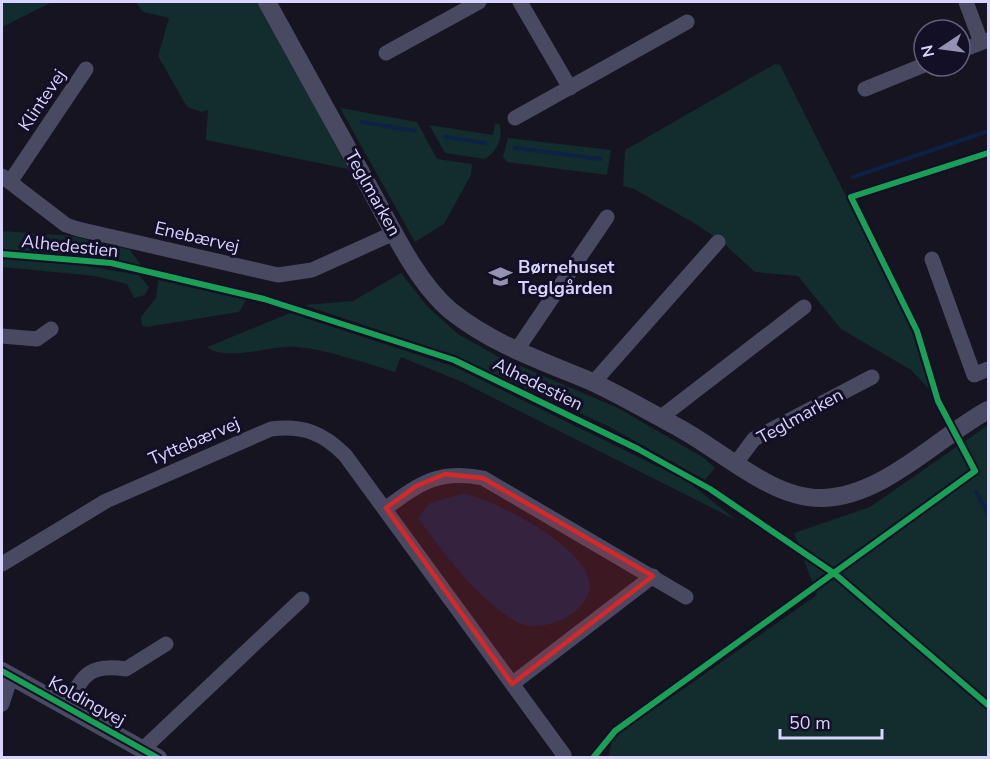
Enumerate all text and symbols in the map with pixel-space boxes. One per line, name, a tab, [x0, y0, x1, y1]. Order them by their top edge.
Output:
north arrow	[912, 18, 972, 78]
text: N	[916, 43, 940, 59]
street label: Klintevej	[13, 64, 71, 136]
street label: Teglmarken	[340, 146, 406, 240]
street label: Enebærvej	[152, 216, 242, 258]
street label: Alhedestien	[20, 229, 120, 263]
place label: Børnehuset Teglgården	[518, 255, 615, 300]
school or university icon: Børnehuset Teglgården	[487, 264, 513, 290]
street label: Alhedestien	[489, 352, 587, 416]
street label: Teglmarken	[753, 383, 847, 449]
street label: Tyttebærvej	[145, 411, 243, 471]
street label: Koldingvej	[44, 670, 130, 732]
scale bar	[780, 702, 882, 740]
text: 50 m	[789, 711, 831, 735]

